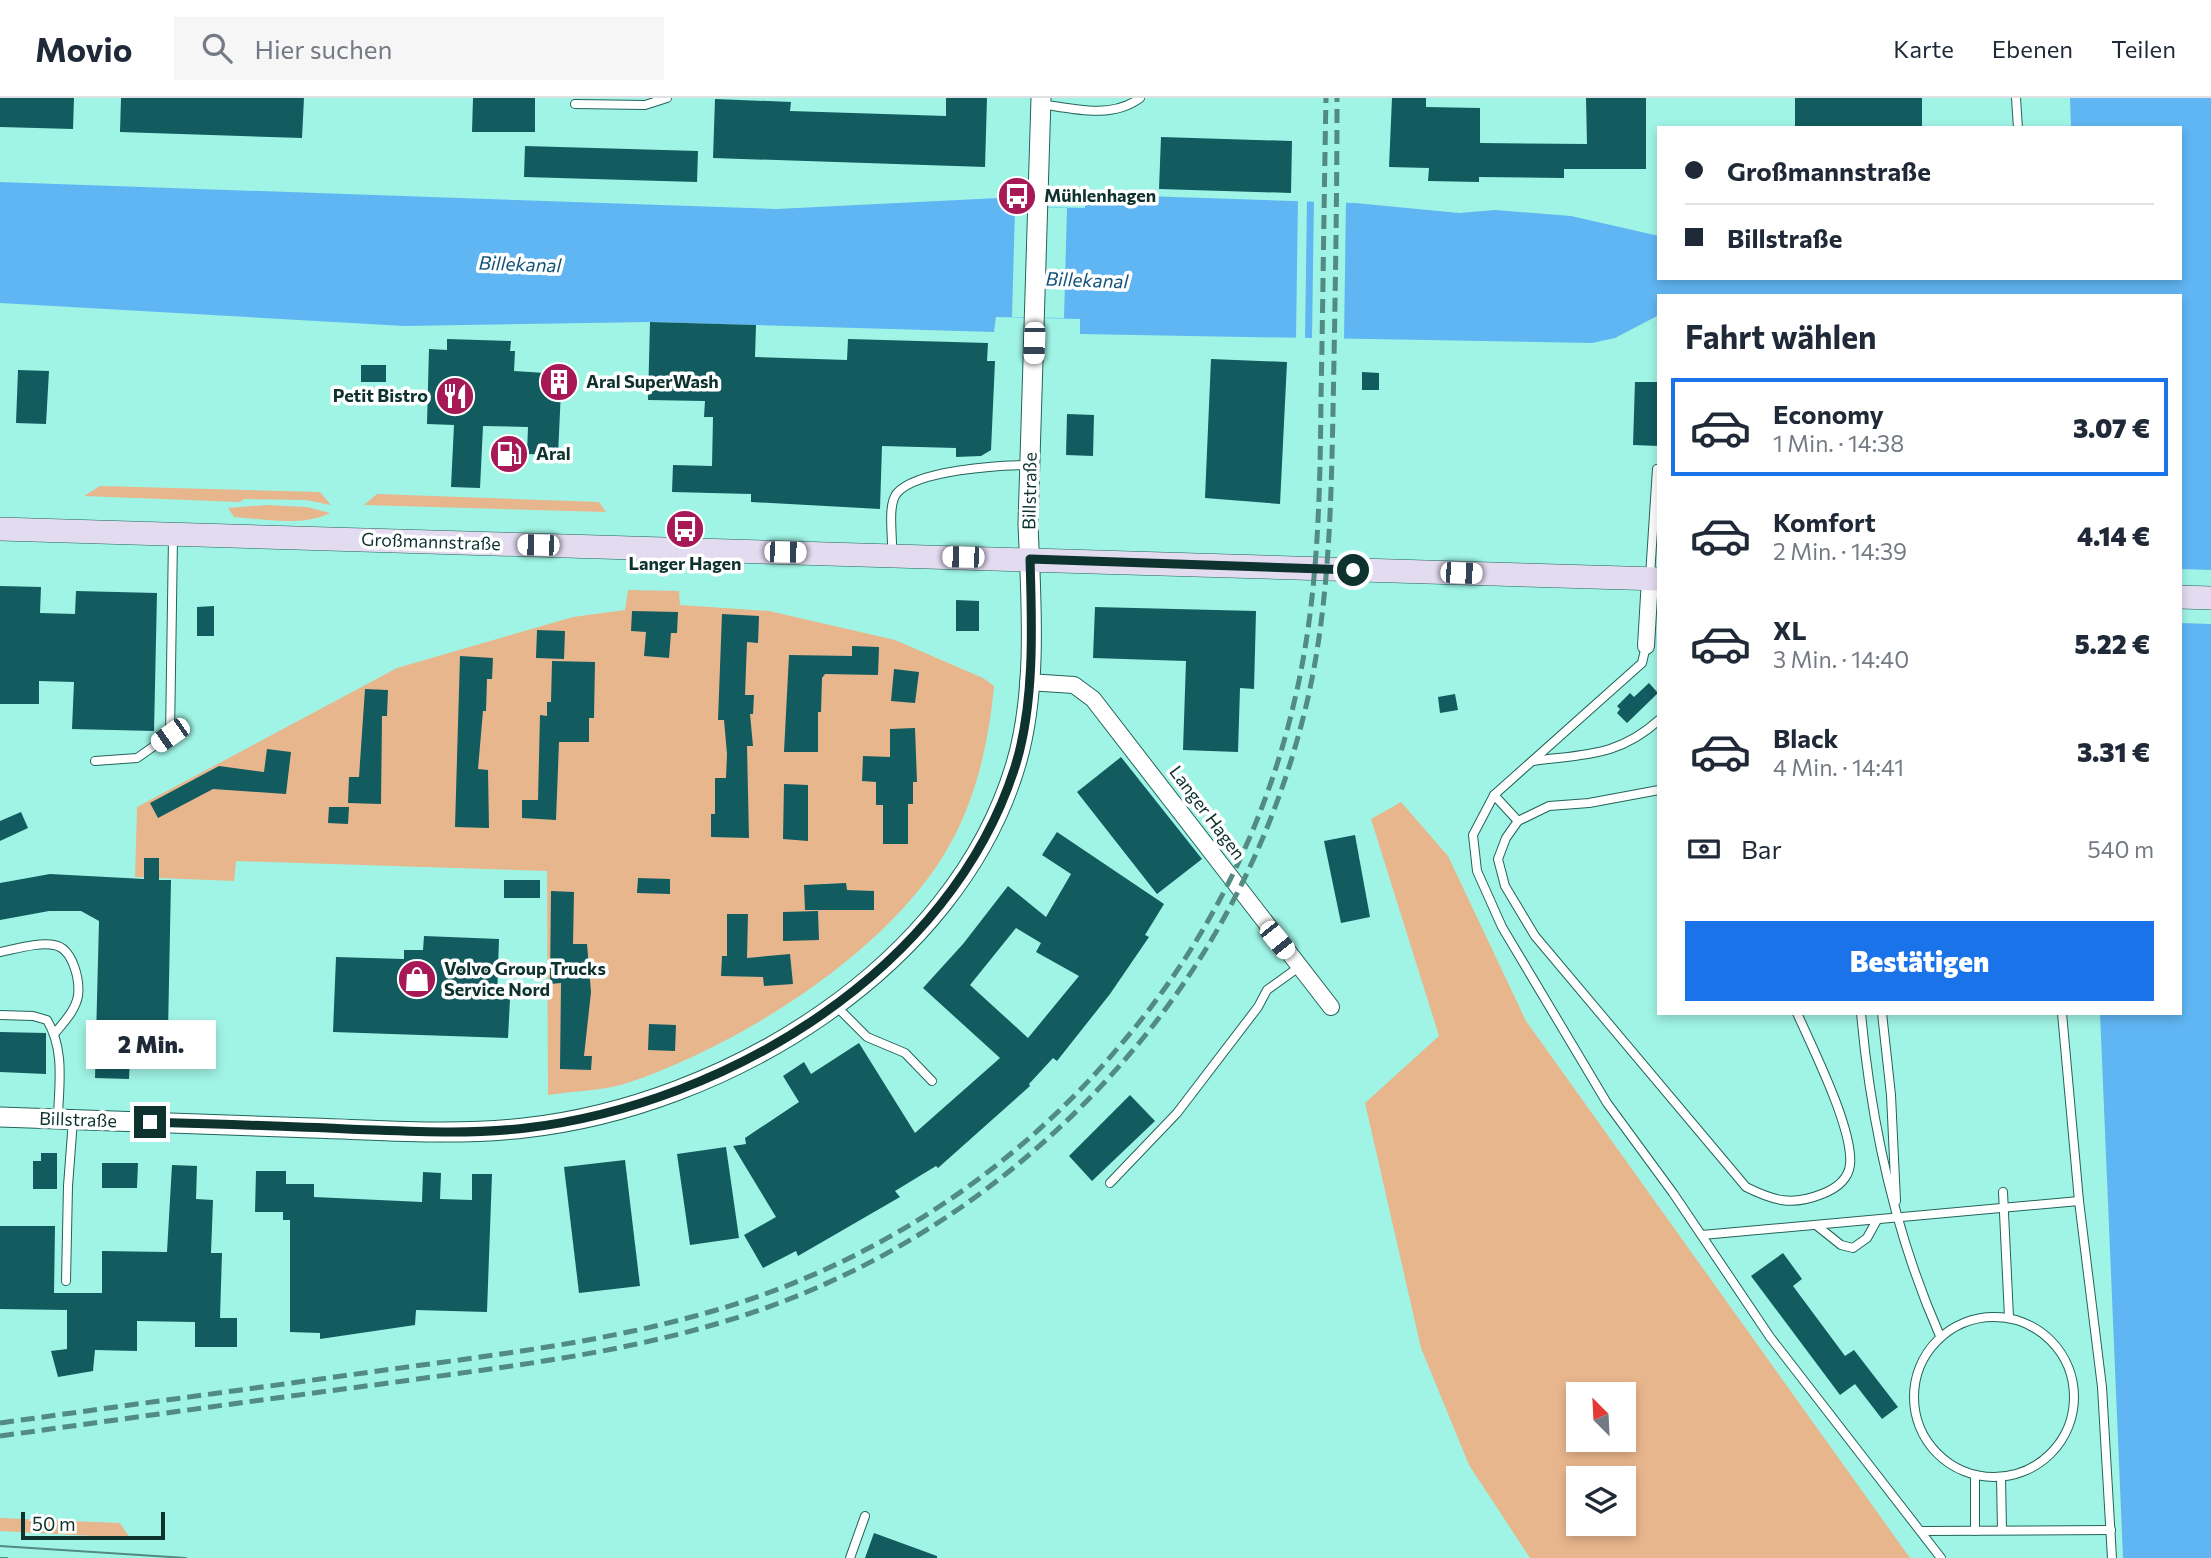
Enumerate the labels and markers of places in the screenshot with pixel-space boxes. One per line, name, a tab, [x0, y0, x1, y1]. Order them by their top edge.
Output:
bus stop icon: Mühlenhagen	[996, 175, 1038, 217]
place label: Mühlenhagen	[1044, 184, 1156, 206]
building icon: Aral SuperWash	[538, 361, 580, 403]
place label: Aral SuperWash	[586, 370, 719, 392]
restaurant icon: Petit Bistro	[434, 375, 476, 417]
place label: Petit Bistro	[333, 384, 428, 406]
fuel station icon: Aral	[488, 433, 530, 475]
place label: Aral	[536, 442, 571, 464]
bus stop icon: Langer Hagen	[664, 508, 706, 550]
place label: Langer Hagen	[629, 552, 742, 574]
place label: Volvo Group Trucks Service Nord	[444, 957, 606, 1000]
shop icon: Volvo Group Trucks Service Nord	[396, 958, 438, 1000]

